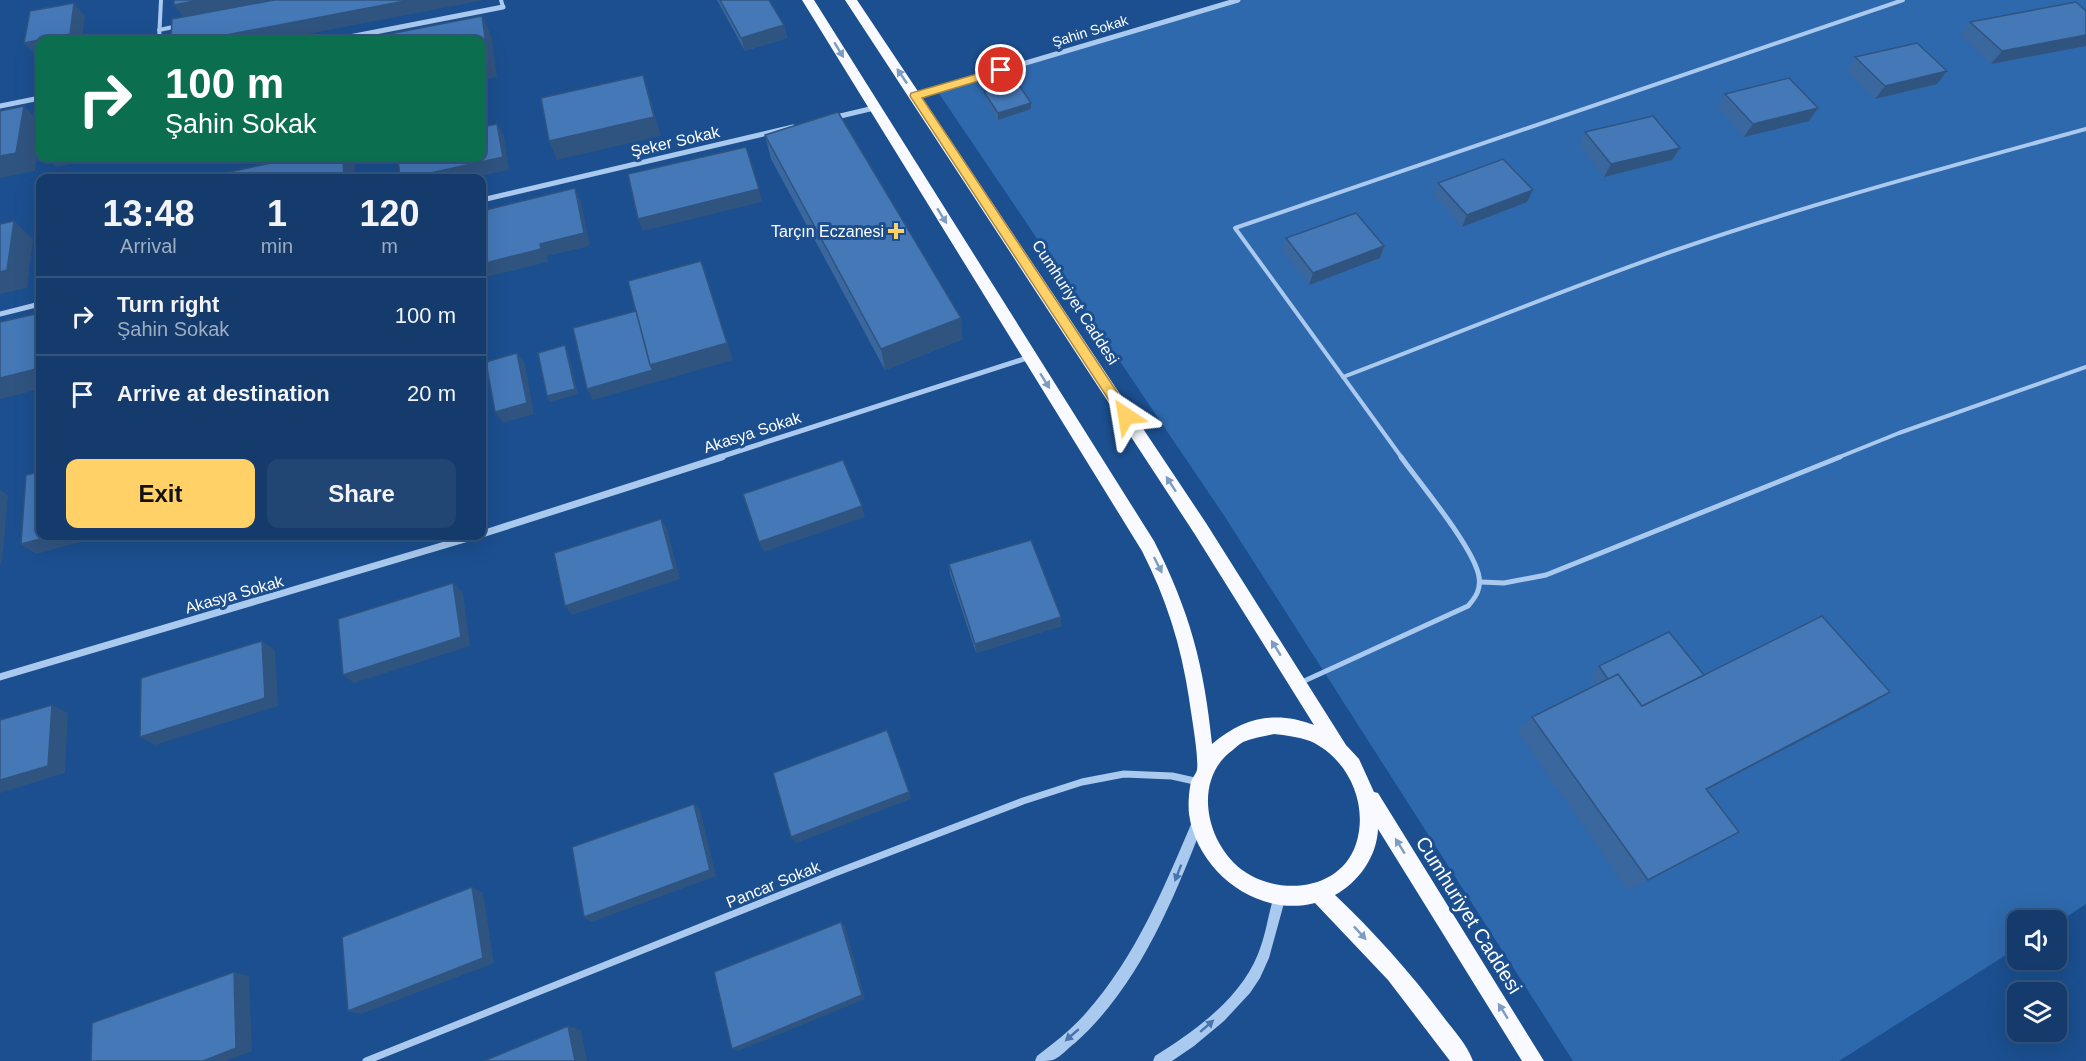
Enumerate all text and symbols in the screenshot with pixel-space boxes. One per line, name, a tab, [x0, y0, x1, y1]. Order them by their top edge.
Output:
street label: Şahin Sokak	[1050, 12, 1131, 50]
one-way arrow	[833, 42, 844, 58]
pin	[975, 44, 1026, 95]
icon: arrive	[984, 53, 1017, 86]
icon: right	[66, 60, 144, 138]
text: 100 m	[165, 60, 284, 107]
one-way arrow	[896, 68, 907, 84]
text: Şahin Sokak	[165, 109, 317, 139]
street label: Şeker Sokak	[629, 123, 722, 160]
text: 13:48	[102, 193, 194, 234]
text: 1	[267, 193, 287, 234]
text: 120	[359, 193, 420, 234]
one-way arrow	[936, 208, 947, 224]
place label: Tarçın Eczanesi	[771, 223, 884, 240]
marker: Tarçın Eczanesi	[889, 224, 903, 238]
text: Arrival	[120, 235, 177, 257]
text: min	[261, 235, 293, 257]
text: m	[381, 235, 398, 257]
street label: Cumhuriyet Caddesi	[1029, 237, 1122, 368]
text: Turn right	[117, 292, 219, 317]
icon: right	[66, 300, 99, 333]
text: 100 m	[395, 303, 456, 328]
text: Şahin Sokak	[117, 318, 229, 340]
one-way arrow	[1040, 373, 1051, 389]
icon: arrive	[66, 378, 99, 411]
text: Arrive at destination	[117, 381, 330, 406]
text: 20 m	[407, 381, 456, 406]
position arrow	[1094, 384, 1158, 448]
street label: Akasya Sokak	[701, 408, 804, 456]
button: Exit	[66, 459, 255, 528]
button: Share	[267, 459, 456, 528]
one-way arrow	[1166, 476, 1177, 492]
one-way arrow	[1152, 556, 1162, 574]
street label: Akasya Sokak	[183, 572, 286, 617]
one-way arrow	[1270, 640, 1281, 657]
street label: Cumhuriyet Caddesi	[1412, 832, 1526, 998]
one-way arrow	[1394, 838, 1405, 854]
street label: Pancar Sokak	[724, 858, 823, 911]
one-way arrow	[1173, 864, 1182, 882]
map controls	[2007, 910, 2067, 1042]
button: sound	[2007, 910, 2067, 970]
one-way arrow	[1353, 925, 1366, 940]
button: layers	[2007, 982, 2067, 1042]
one-way arrow	[1498, 1003, 1509, 1020]
one-way arrow	[1199, 1020, 1215, 1033]
one-way arrow	[1065, 1028, 1080, 1041]

